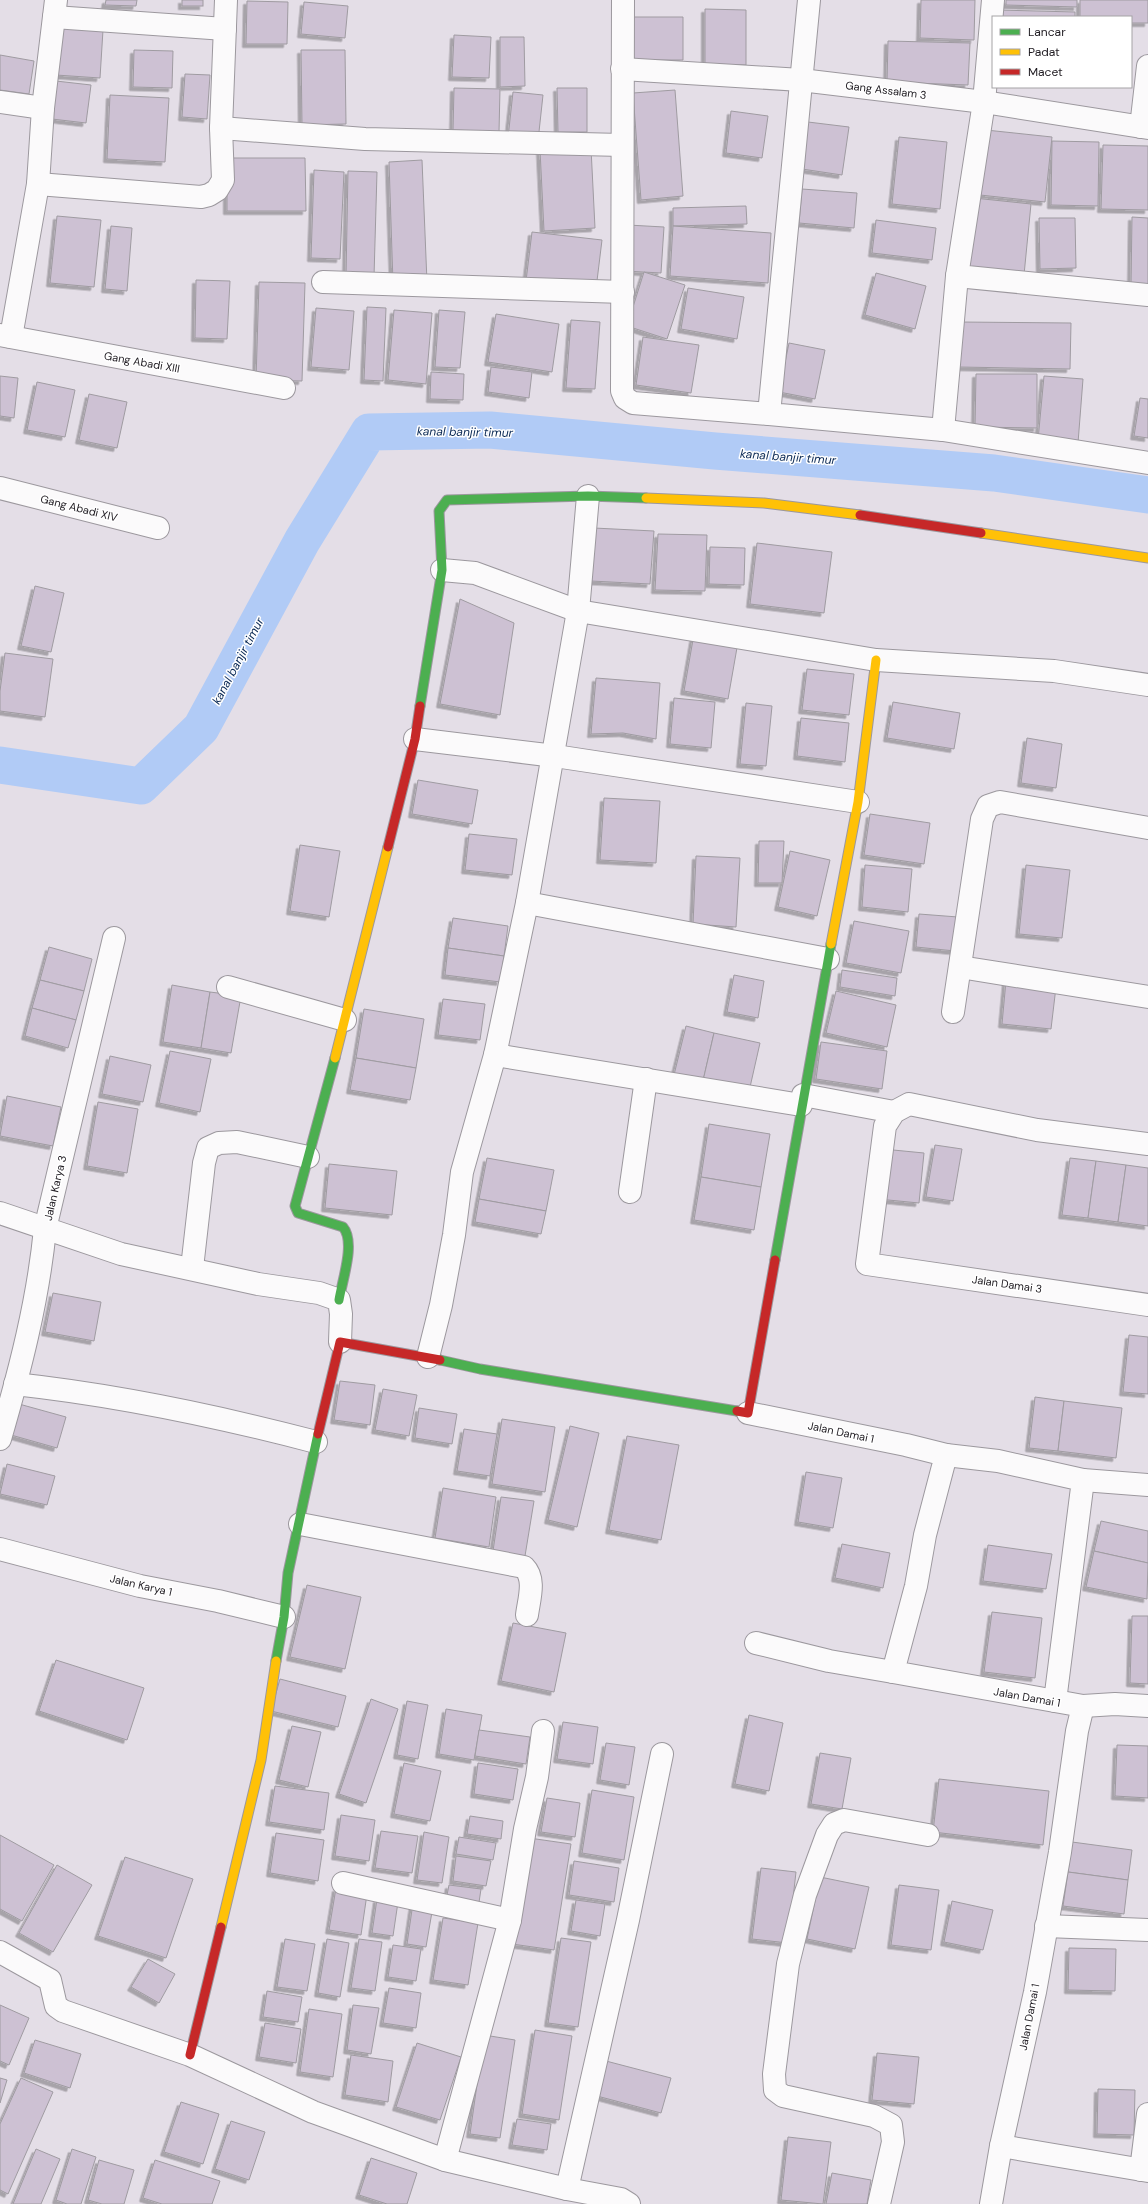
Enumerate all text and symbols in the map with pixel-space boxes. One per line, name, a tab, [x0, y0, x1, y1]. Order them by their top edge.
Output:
legend	[992, 16, 1132, 88]
text: Lancar	[1028, 24, 1066, 40]
text: Padat	[1028, 44, 1060, 60]
text: Macet	[1028, 64, 1063, 80]
street label: Gang Assalam 3	[845, 78, 927, 102]
street label: Gang Abadi XIII	[103, 348, 181, 376]
water label: kanal banjir timur	[417, 423, 514, 441]
water label: kanal banjir timur	[739, 446, 837, 468]
street label: Gang Abadi XIV	[39, 492, 120, 524]
water label: kanal banjir timur	[208, 614, 268, 707]
street label: Jalan Karya 3	[41, 1154, 69, 1222]
street label: Jalan Damai 3	[971, 1272, 1043, 1296]
street label: Jalan Damai 1	[807, 1418, 875, 1446]
street label: Jalan Karya 1	[108, 1571, 174, 1599]
street label: Jalan Damai 1	[993, 1684, 1061, 1710]
street label: Jalan Damai 1	[1016, 1983, 1042, 2051]

